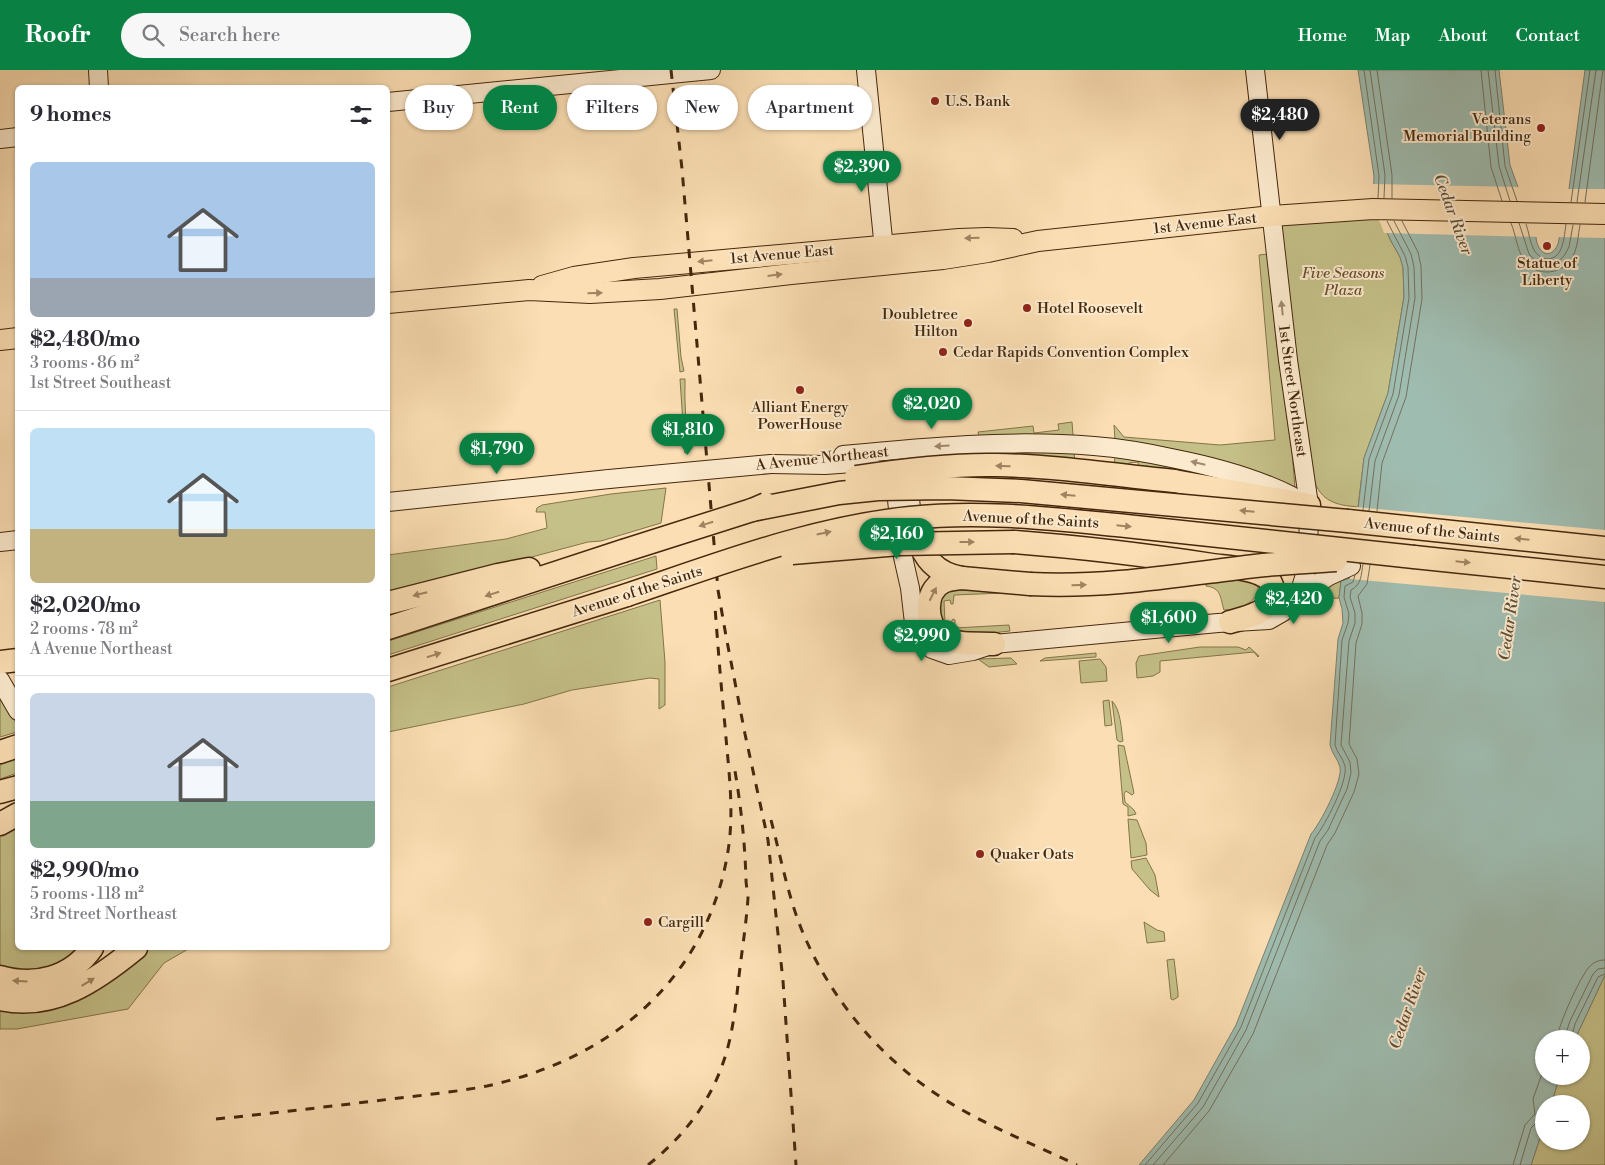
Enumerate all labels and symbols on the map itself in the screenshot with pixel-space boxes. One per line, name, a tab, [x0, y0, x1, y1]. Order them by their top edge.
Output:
place label: U.S. Bank	[945, 92, 1011, 111]
marker: U.S. Bank	[929, 95, 941, 107]
pin: $2,480	[1239, 98, 1321, 141]
place label: Veterans Memorial Building	[1403, 110, 1531, 146]
marker: Veterans Memorial Building	[1535, 122, 1547, 134]
pin: $2,390	[821, 150, 903, 193]
water label: Cedar River	[1429, 171, 1477, 259]
street label: 1st Avenue East	[1152, 209, 1258, 238]
one-way arrow	[963, 234, 979, 242]
street label: 1st Avenue East	[729, 240, 835, 268]
marker: Statue of Liberty	[1541, 240, 1553, 252]
place label: Statue of Liberty	[1517, 254, 1578, 290]
one-way arrow	[697, 257, 713, 265]
park label: Five Seasons Plaza	[1302, 264, 1385, 300]
one-way arrow	[767, 271, 783, 279]
one-way arrow	[587, 288, 603, 296]
place label: Hotel Roosevelt	[1037, 299, 1144, 318]
one-way arrow	[1278, 300, 1286, 316]
marker: Hotel Roosevelt	[1021, 302, 1033, 314]
place label: Doubletree Hilton	[882, 305, 958, 341]
marker: Doubletree Hilton	[962, 317, 974, 329]
street label: 1st Street Northeast	[1274, 324, 1311, 459]
place label: Cedar Rapids Convention Complex	[953, 343, 1189, 362]
marker: Cedar Rapids Convention Complex	[937, 346, 949, 358]
marker: Alliant Energy PowerHouse	[794, 384, 806, 396]
pin: $2,020	[891, 388, 973, 430]
place label: Alliant Energy PowerHouse	[750, 398, 849, 434]
pin: $1,810	[647, 414, 729, 456]
pin: $1,790	[456, 432, 538, 475]
street label: A Avenue Northeast	[754, 442, 890, 475]
one-way arrow	[934, 442, 950, 450]
one-way arrow	[1190, 459, 1205, 467]
one-way arrow	[995, 461, 1011, 469]
one-way arrow	[1060, 491, 1076, 499]
street label: Avenue of the Saints	[961, 506, 1100, 533]
one-way arrow	[1239, 507, 1255, 515]
street label: Avenue of the Saints	[1362, 514, 1501, 547]
pin: $2,160	[856, 518, 938, 560]
one-way arrow	[698, 521, 713, 529]
one-way arrow	[1117, 522, 1133, 530]
one-way arrow	[816, 529, 832, 537]
one-way arrow	[1513, 535, 1529, 543]
one-way arrow	[959, 538, 975, 546]
one-way arrow	[1455, 558, 1471, 566]
street label: Avenue of the Saints	[568, 561, 705, 622]
water label: Cedar River	[1494, 573, 1526, 662]
one-way arrow	[1071, 580, 1087, 588]
pin: $2,420	[1253, 582, 1335, 625]
one-way arrow	[929, 587, 937, 601]
one-way arrow	[412, 590, 427, 598]
one-way arrow	[484, 591, 499, 598]
pin: $1,600	[1128, 602, 1210, 644]
pin: $2,990	[881, 620, 963, 662]
one-way arrow	[427, 651, 442, 659]
place label: Quaker Oats	[990, 845, 1074, 864]
marker: Quaker Oats	[974, 848, 986, 860]
place label: Cargill	[658, 913, 704, 932]
marker: Cargill	[642, 916, 654, 928]
water label: Cedar River	[1385, 964, 1432, 1052]
one-way arrow	[12, 977, 28, 985]
one-way arrow	[81, 977, 94, 986]

